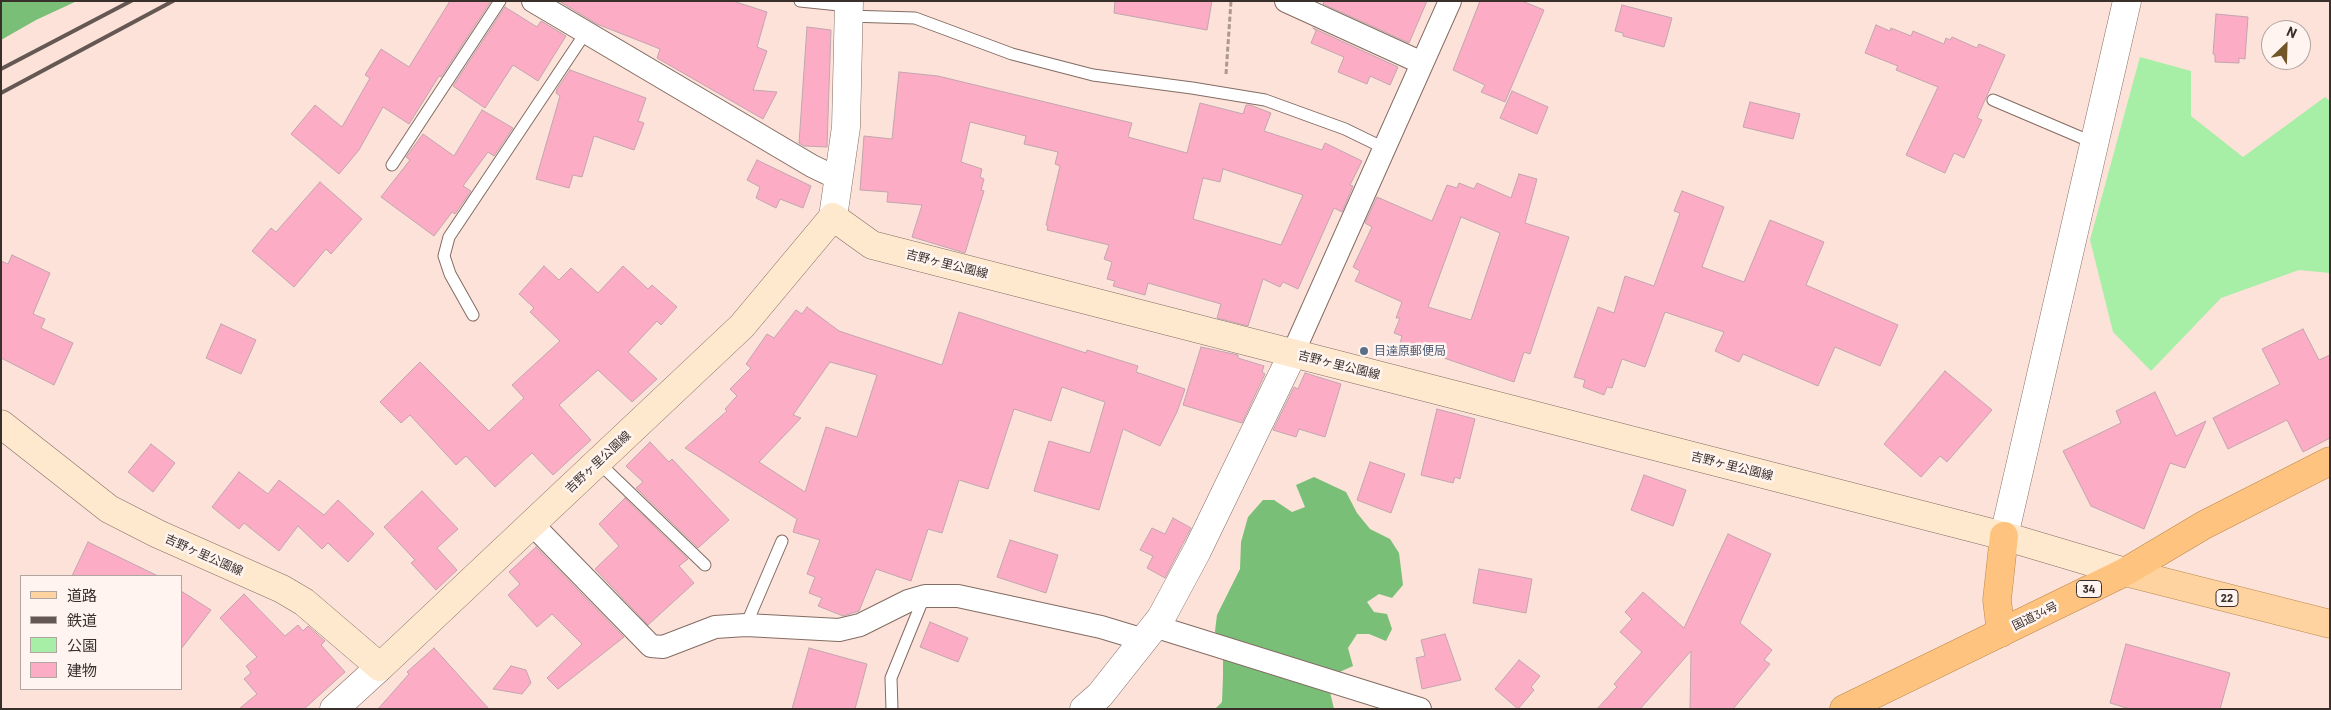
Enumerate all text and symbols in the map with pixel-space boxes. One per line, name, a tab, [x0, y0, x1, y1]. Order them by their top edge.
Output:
north arrow	[2261, 20, 2311, 70]
text: N	[2284, 22, 2300, 41]
street label: 吉野ヶ里公園線	[905, 247, 989, 281]
place label: 目達原郵便局	[1374, 344, 1446, 358]
marker: 目達原郵便局	[1358, 345, 1370, 357]
street label: 吉野ヶ里公園線	[1297, 348, 1381, 382]
street label: 吉野ヶ里公園線	[562, 428, 634, 496]
street label: 吉野ヶ里公園線	[1690, 449, 1774, 483]
street label: 吉野ヶ里公園線	[163, 531, 245, 579]
legend	[20, 575, 182, 690]
road number: 34	[2076, 580, 2102, 598]
text: 道路	[67, 586, 97, 604]
road number: 22	[2216, 590, 2238, 606]
street label: 国道34号	[2010, 599, 2060, 633]
text: 鉄道	[67, 611, 97, 629]
text: 公園	[67, 636, 97, 654]
text: 建物	[67, 661, 97, 679]

